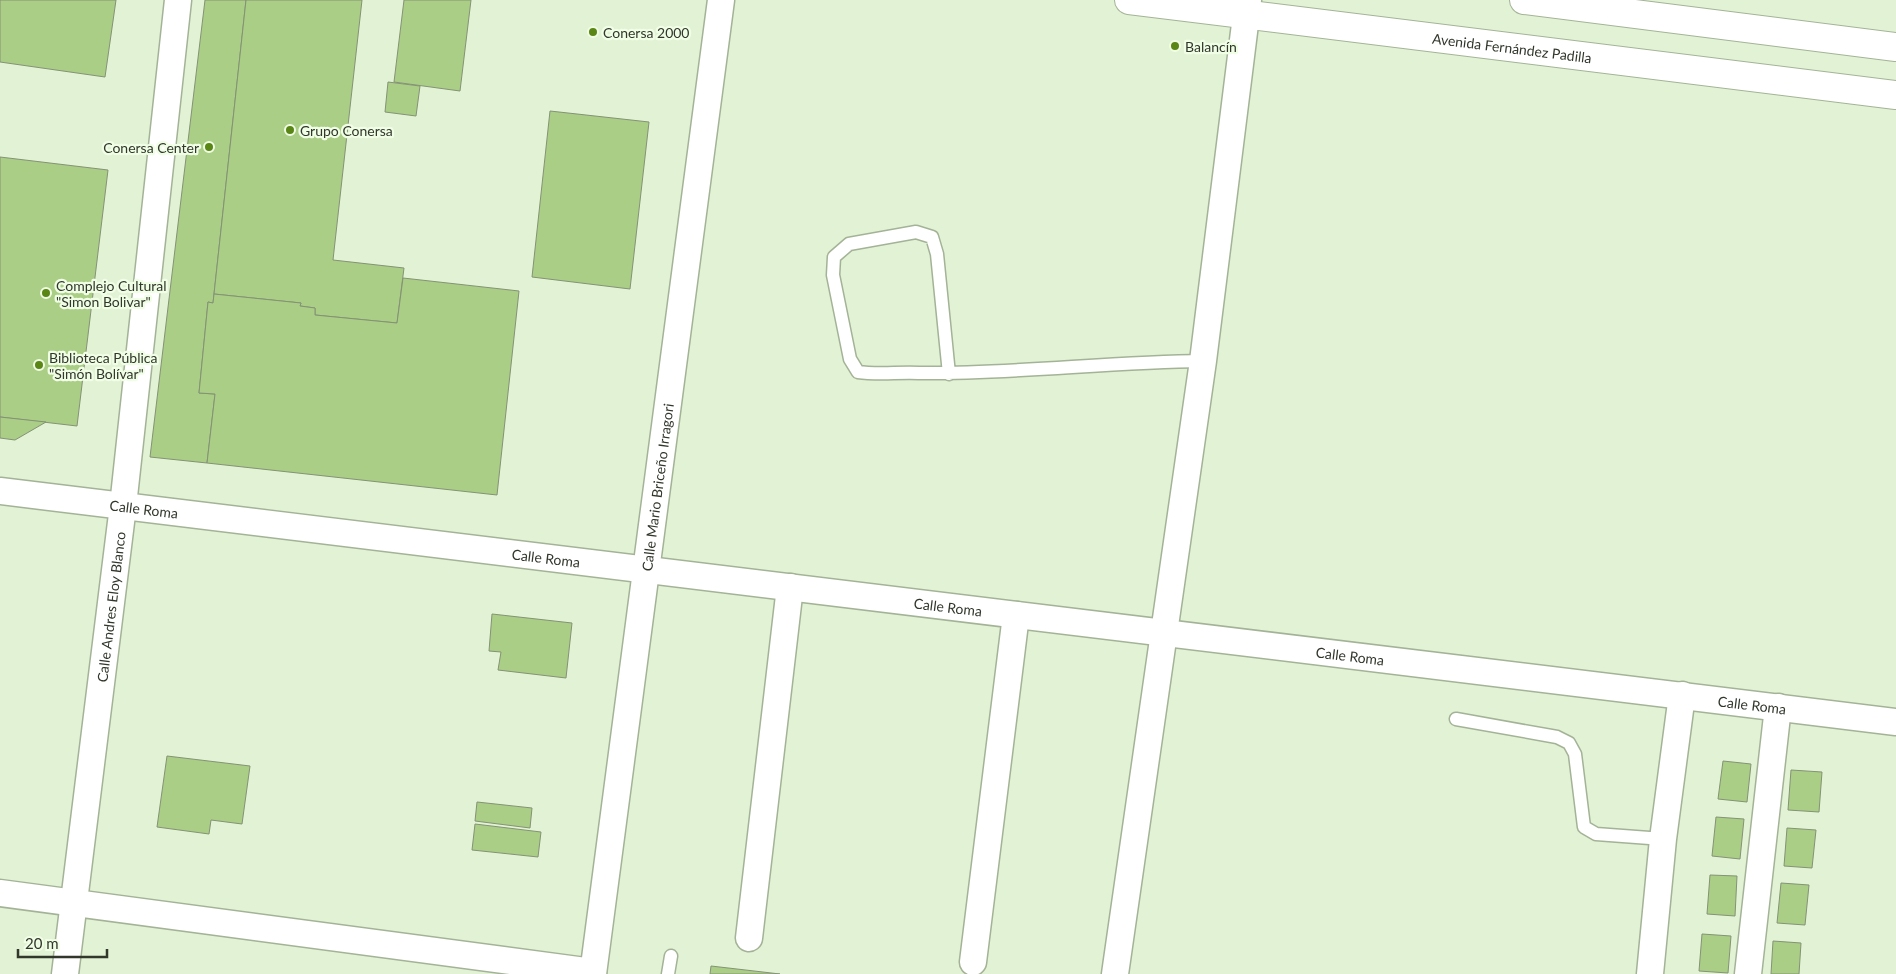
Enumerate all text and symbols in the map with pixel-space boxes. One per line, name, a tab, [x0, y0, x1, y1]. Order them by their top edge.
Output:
place label: Conersa 2000	[603, 24, 690, 41]
marker: Conersa 2000	[587, 26, 599, 38]
street label: Avenida Fernández Padilla	[1431, 29, 1593, 66]
place label: Balancín	[1185, 38, 1237, 55]
marker: Balancín	[1169, 40, 1181, 52]
place label: Grupo Conersa	[300, 122, 393, 139]
marker: Grupo Conersa	[284, 124, 296, 136]
place label: Conersa Center	[103, 139, 199, 156]
marker: Conersa Center	[203, 141, 215, 153]
place label: Complejo Cultural "Simon Bolivar"	[56, 277, 167, 310]
marker: Complejo Cultural "Simon Bolivar"	[40, 287, 52, 299]
place label: Biblioteca Pública "Simón Bolívar"	[49, 349, 158, 382]
marker: Biblioteca Pública "Simón Bolívar"	[33, 359, 45, 371]
street label: Calle Mario Briceño Irragori	[638, 402, 676, 572]
street label: Calle Roma	[109, 496, 179, 521]
street label: Calle Andres Eloy Blanco	[93, 531, 128, 683]
street label: Calle Roma	[511, 545, 581, 570]
street label: Calle Roma	[913, 594, 983, 619]
street label: Calle Roma	[1315, 643, 1385, 668]
street label: Calle Roma	[1717, 692, 1787, 717]
scale bar	[18, 926, 106, 958]
text: 20 m	[25, 934, 59, 952]

